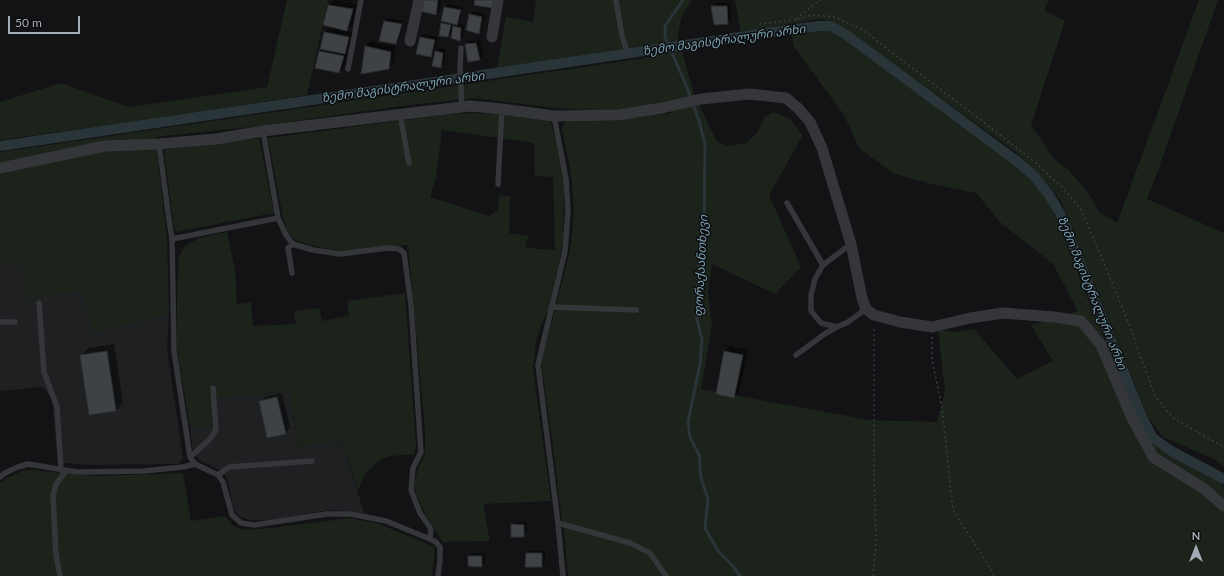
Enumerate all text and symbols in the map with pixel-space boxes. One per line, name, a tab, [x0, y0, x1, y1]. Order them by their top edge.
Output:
scale bar	[10, 8, 82, 34]
text: 50 m	[15, 15, 42, 30]
water label: ზემო მაგისტრალური არხი	[642, 21, 806, 59]
water label: ზემო მაგისტრალური არხი	[321, 68, 485, 106]
water label: ზემო მაგისტრალური არხი	[1055, 214, 1129, 372]
water label: ფორაქაანთხევი	[691, 215, 711, 317]
north arrow	[1176, 528, 1216, 568]
text: N	[1192, 529, 1200, 542]

